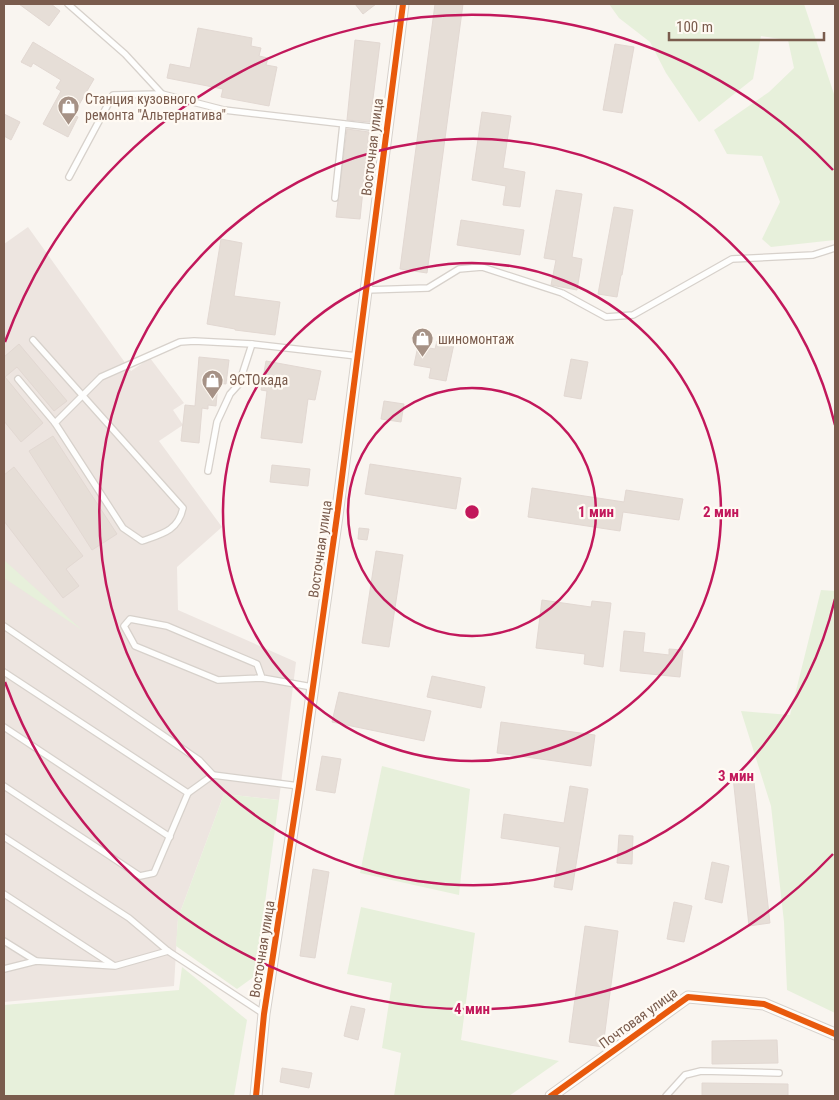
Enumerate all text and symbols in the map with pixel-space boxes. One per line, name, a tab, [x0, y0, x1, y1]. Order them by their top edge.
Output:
scale bar	[669, 10, 824, 42]
text: 100 m	[676, 18, 713, 36]
place label: Станция кузовного ремонта "Альтернатива"	[85, 91, 226, 123]
shop icon: Станция кузовного ремонта "Альтернатива"	[57, 95, 81, 126]
street label: Восточная улица	[358, 97, 386, 197]
shop icon: шиномонтаж	[410, 327, 434, 358]
place label: шиномонтаж	[438, 331, 514, 347]
shop icon: ЭСТОкада	[201, 368, 225, 399]
place label: ЭСТОкада	[229, 372, 288, 388]
street label: Восточная улица	[305, 499, 335, 599]
centre of rings	[463, 503, 481, 521]
text: 1 мин	[578, 503, 614, 521]
text: 2 мин	[703, 503, 739, 521]
text: 3 мин	[718, 767, 754, 785]
street label: Восточная улица	[246, 899, 278, 999]
street label: Почтовая улица	[596, 984, 680, 1052]
text: 4 мин	[454, 1000, 490, 1018]

